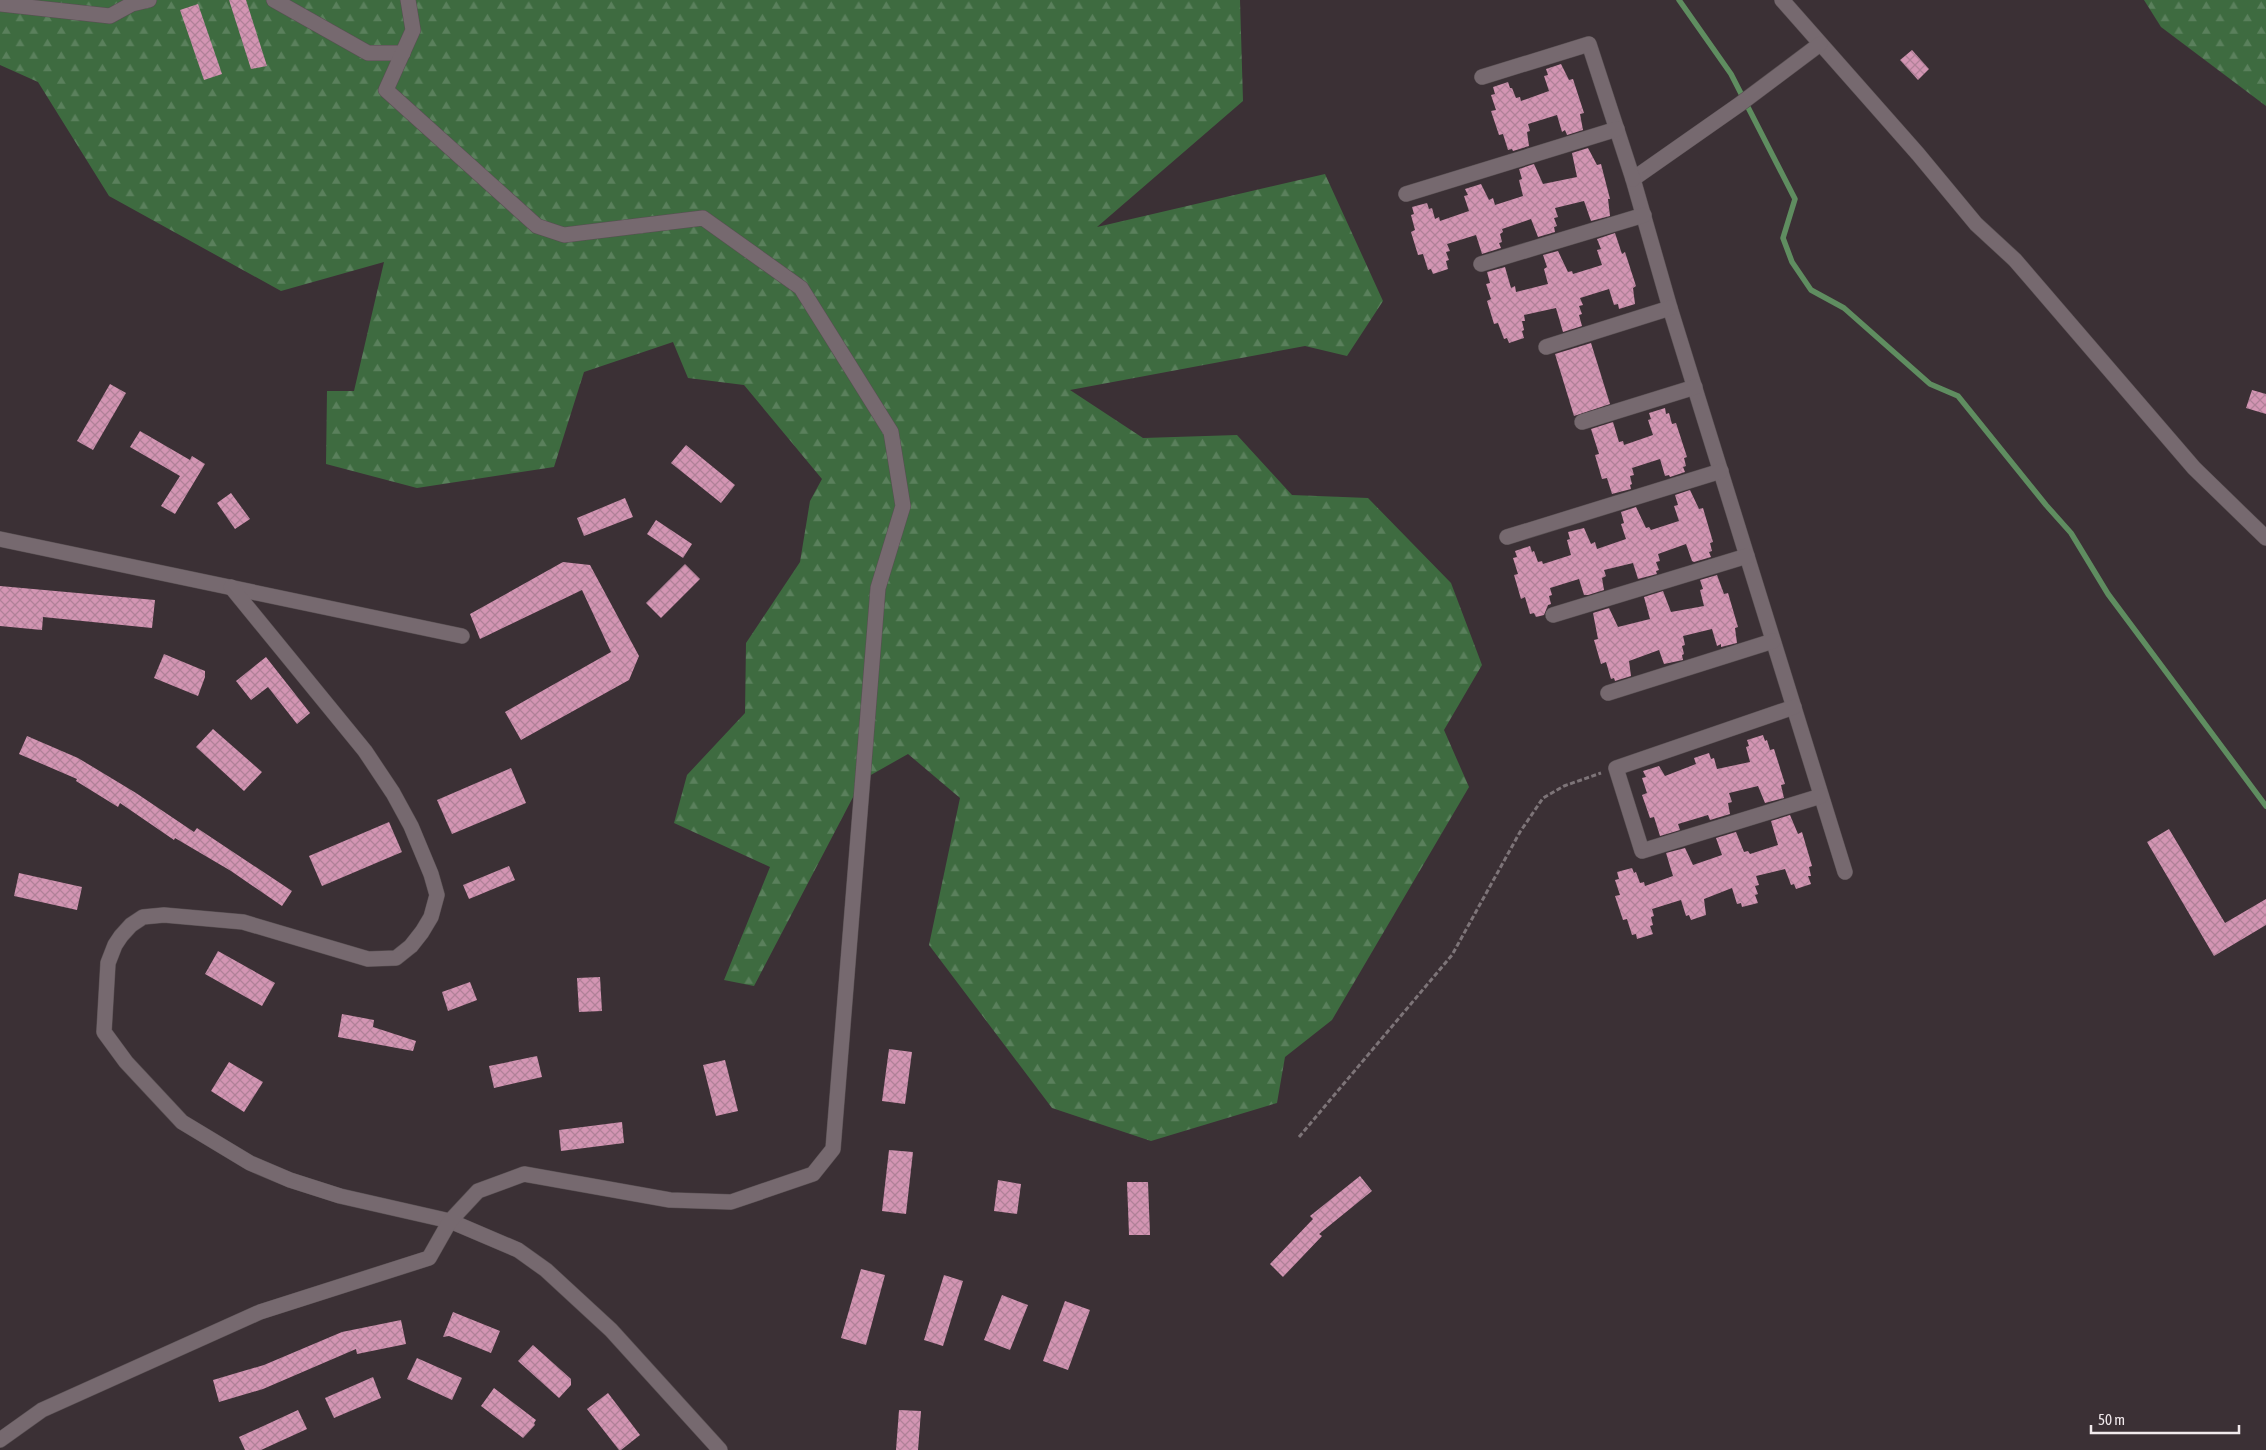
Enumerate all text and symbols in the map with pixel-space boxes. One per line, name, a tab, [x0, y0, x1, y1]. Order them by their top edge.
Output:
scale bar	[2091, 1402, 2238, 1434]
text: 50 m	[2098, 1411, 2125, 1428]

